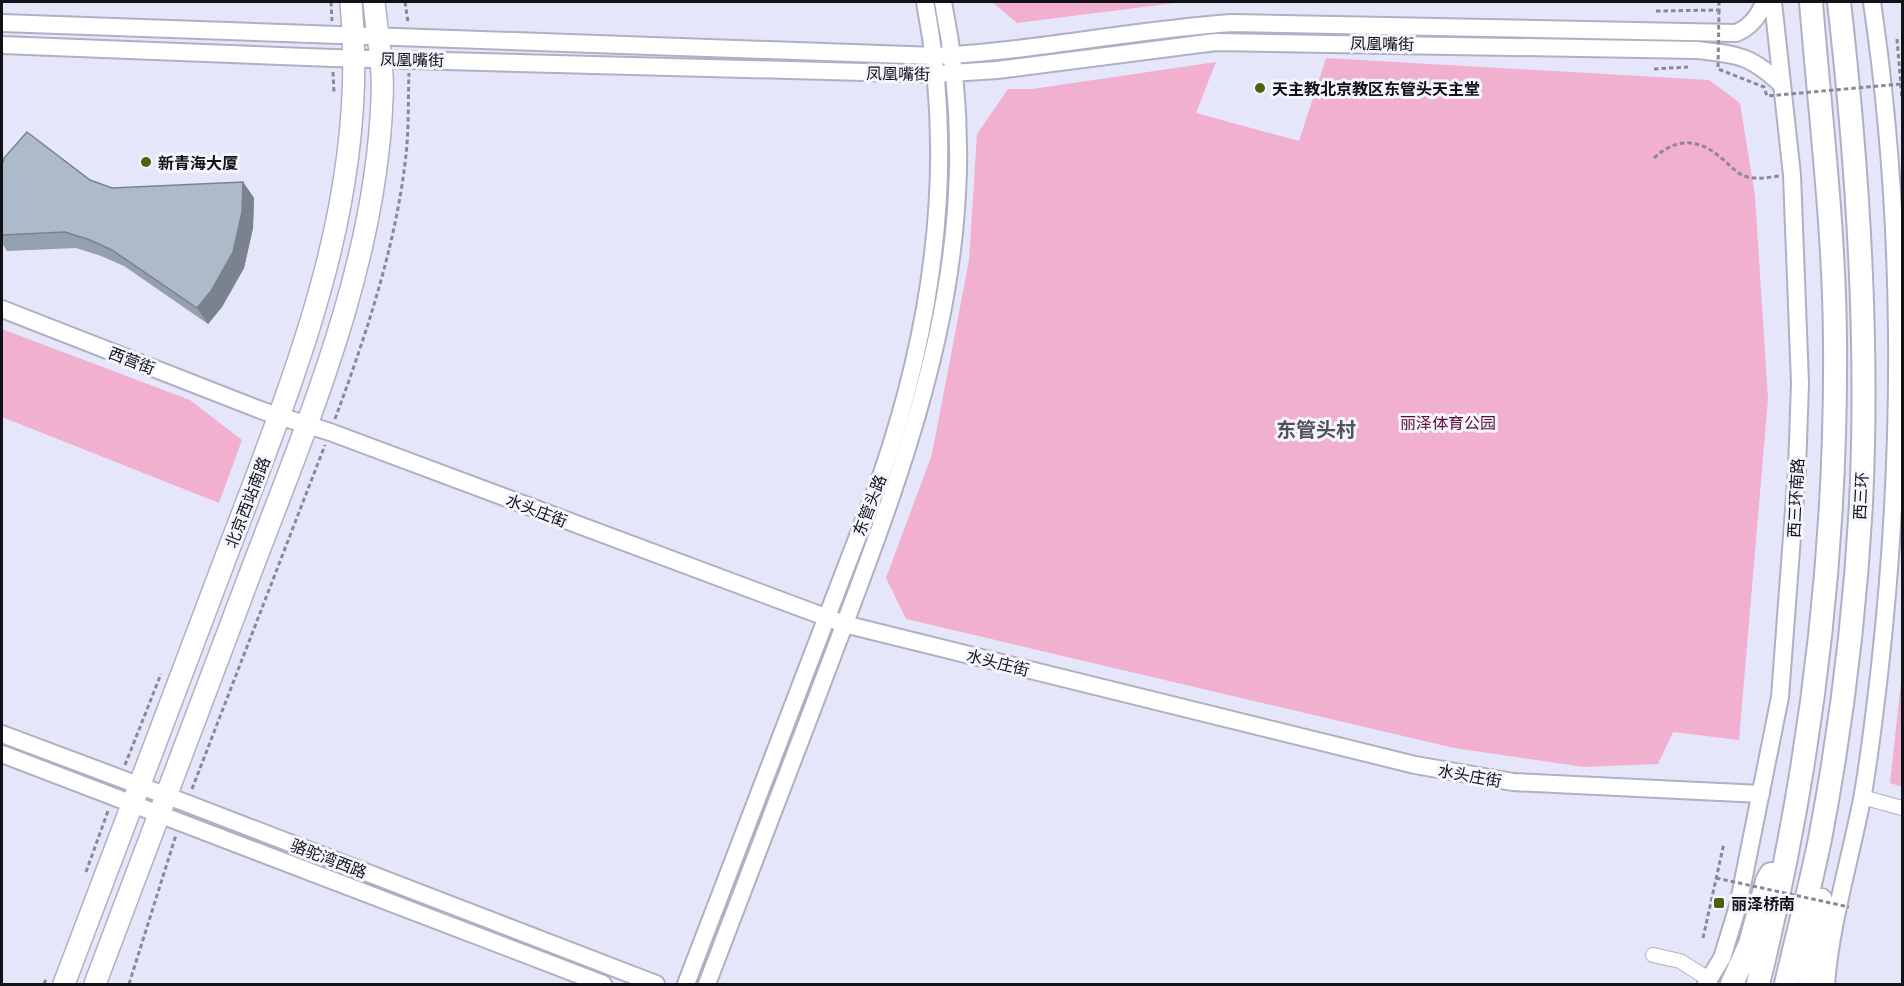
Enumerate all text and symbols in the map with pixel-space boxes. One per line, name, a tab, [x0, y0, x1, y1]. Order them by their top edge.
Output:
street label: 凤凰嘴街	[1350, 33, 1414, 53]
street label: 凤凰嘴街	[380, 49, 444, 69]
street label: 凤凰嘴街	[866, 63, 930, 83]
place label: 天主教北京教区东管头天主堂	[1272, 79, 1480, 98]
marker: 天主教北京教区东管头天主堂	[1253, 81, 1267, 95]
place label: 新青海大厦	[158, 153, 238, 172]
marker: 新青海大厦	[139, 155, 153, 169]
street label: 西营街	[106, 343, 158, 377]
park label: 丽泽体育公园	[1400, 413, 1496, 432]
district label: 东管头村	[1276, 417, 1356, 441]
street label: 北京西站南路	[221, 454, 273, 550]
street label: 西三环南路	[1783, 458, 1807, 538]
street label: 东管头路	[849, 472, 889, 538]
street label: 西三环	[1849, 472, 1871, 520]
street label: 水头庄街	[504, 490, 570, 530]
street label: 水头庄街	[965, 645, 1031, 679]
street label: 水头庄街	[1437, 760, 1503, 790]
street label: 骆驼湾西路	[288, 835, 370, 881]
place label: 丽泽桥南	[1731, 894, 1795, 913]
marker: 丽泽桥南	[1712, 896, 1726, 910]

